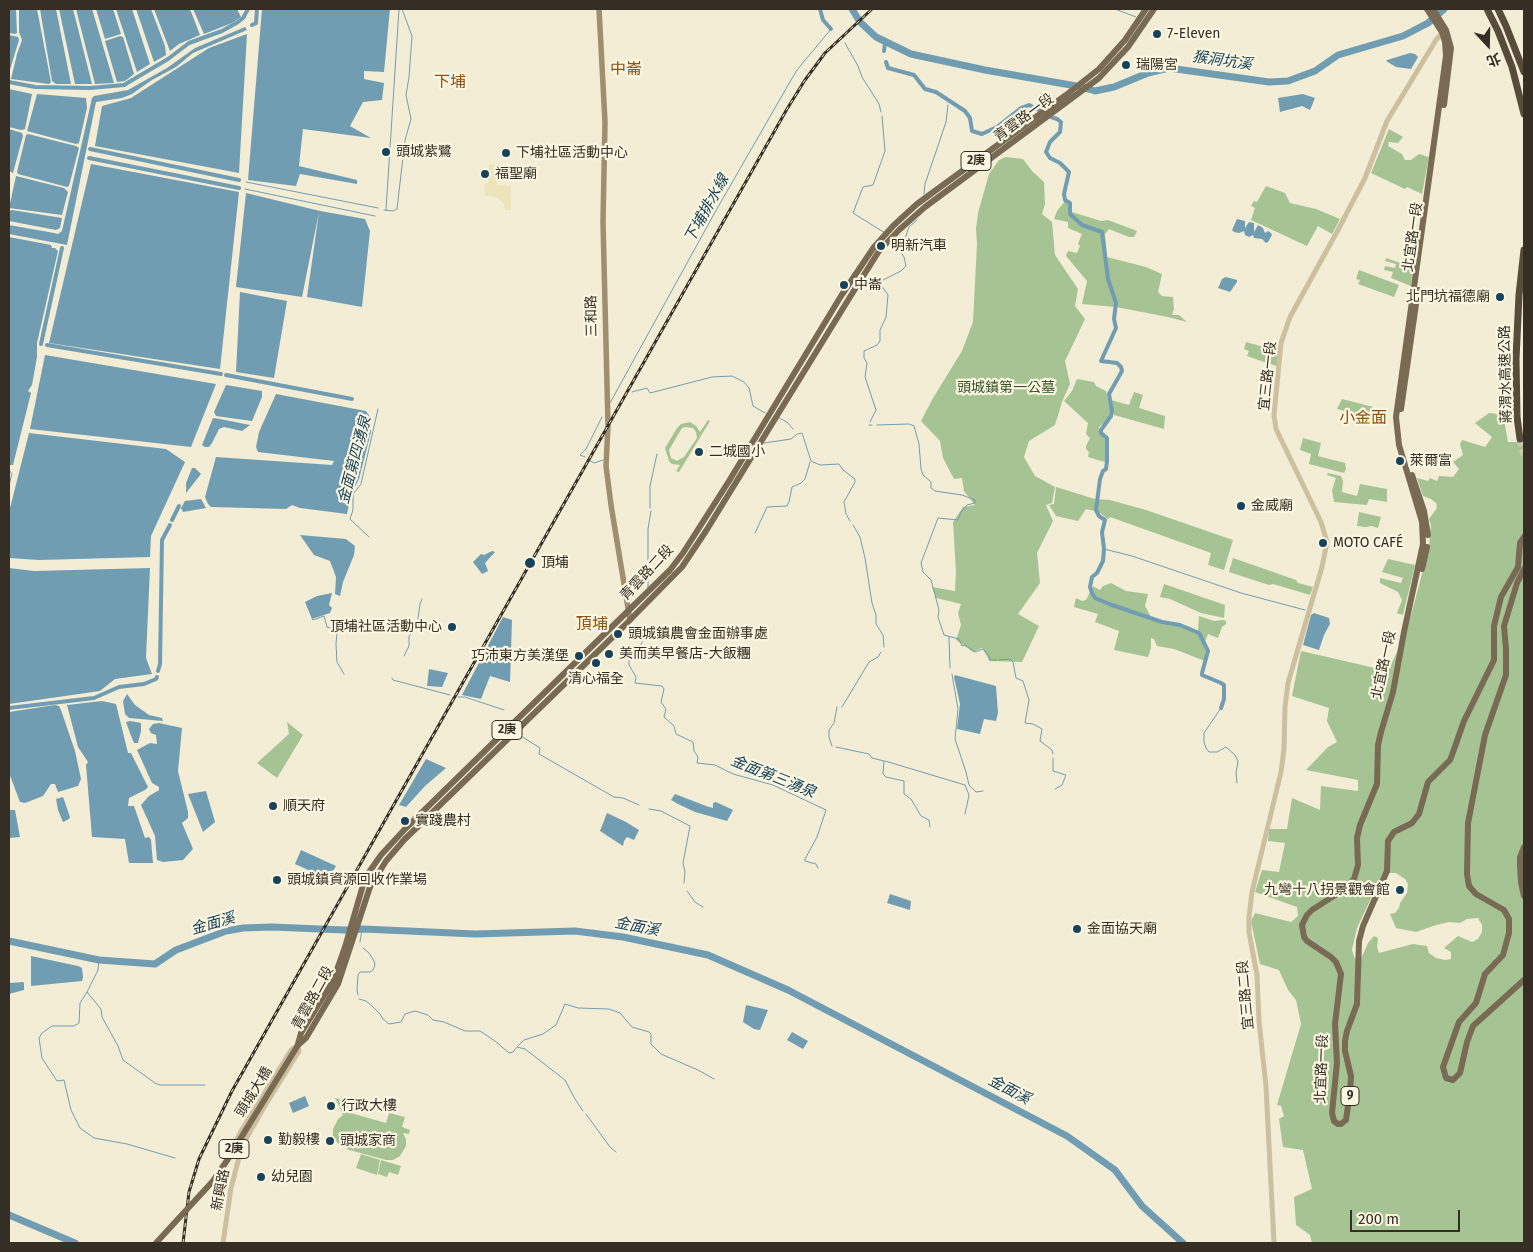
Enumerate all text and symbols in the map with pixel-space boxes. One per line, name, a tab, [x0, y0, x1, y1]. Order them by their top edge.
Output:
north arrow	[1463, 20, 1513, 70]
place label: 7-Eleven	[1167, 26, 1221, 42]
marker: 7-Eleven	[1151, 28, 1163, 40]
water label: 猴洞坑溪	[1191, 48, 1253, 74]
text: 北	[1484, 49, 1503, 70]
place label: 瑞陽宮	[1136, 57, 1178, 73]
marker: 瑞陽宮	[1120, 59, 1132, 71]
district label: 中崙	[610, 60, 642, 80]
district label: 下埔	[434, 73, 466, 93]
street label: 青雲路一段	[991, 91, 1057, 145]
place label: 頭城紫鷺	[396, 144, 452, 160]
place label: 下埔社區活動中心	[516, 145, 628, 161]
marker: 頭城紫鷺	[380, 146, 392, 158]
marker: 下埔社區活動中心	[500, 147, 512, 159]
road number: 2庚	[961, 152, 991, 170]
place label: 福聖廟	[495, 166, 537, 182]
marker: 福聖廟	[479, 168, 491, 180]
water label: 下埔排水線	[681, 172, 733, 246]
street label: 北宜路一段	[1400, 201, 1426, 273]
place label: 明新汽車	[891, 238, 947, 254]
marker: 明新汽車	[875, 240, 887, 252]
place label: 中崙	[854, 277, 882, 293]
marker: 中崙	[838, 279, 850, 291]
place label: 北門坑福德廟	[1406, 289, 1490, 305]
marker: 北門坑福德廟	[1494, 291, 1506, 303]
street label: 三和路	[583, 295, 601, 337]
street label: 蔣渭水高速公路	[1497, 325, 1515, 423]
street label: 宜三路一段	[1256, 340, 1280, 412]
park label: 頭城鎮第一公墓	[957, 380, 1055, 396]
district label: 小金面	[1339, 409, 1387, 429]
water label: 金面第四湧泉	[335, 414, 375, 506]
place label: 二城國小	[709, 444, 765, 460]
marker: 二城國小	[693, 446, 705, 458]
place label: 萊爾富	[1410, 453, 1452, 469]
marker: 萊爾富	[1394, 455, 1406, 467]
place label: 金威廟	[1251, 498, 1293, 514]
marker: 金威廟	[1235, 500, 1247, 512]
place label: MOTO CAFÉ	[1333, 535, 1403, 551]
marker: MOTO CAFÉ	[1317, 537, 1329, 549]
street label: 青雲路二段	[617, 542, 677, 604]
place label: 頂埔	[541, 555, 569, 571]
marker: 頂埔	[523, 556, 537, 570]
district label: 頂埔	[576, 615, 608, 635]
place label: 頂埔社區活動中心	[330, 619, 442, 635]
marker: 頂埔社區活動中心	[446, 621, 458, 633]
place label: 頭城鎮農會金面辦事處	[628, 626, 768, 642]
marker: 頭城鎮農會金面辦事處	[612, 628, 624, 640]
street label: 北宜路一段	[1369, 629, 1399, 701]
place label: 美而美早餐店-大飯糰	[619, 646, 751, 662]
place label: 巧沛東方美漢堡	[471, 648, 569, 664]
marker: 美而美早餐店-大飯糰	[603, 648, 615, 660]
marker: 巧沛東方美漢堡	[573, 650, 585, 662]
marker: 清心福全	[590, 657, 602, 669]
place label: 清心福全	[568, 671, 624, 687]
road number: 2庚	[492, 720, 522, 740]
water label: 金面第三湧泉	[728, 752, 818, 802]
place label: 順天府	[283, 798, 325, 814]
marker: 順天府	[267, 800, 279, 812]
place label: 實踐農村	[415, 813, 471, 829]
marker: 實踐農村	[399, 815, 411, 827]
place label: 頭城鎮資源回收作業場	[287, 872, 427, 888]
marker: 頭城鎮資源回收作業場	[271, 874, 283, 886]
place label: 九彎十八拐景觀會館	[1264, 882, 1390, 898]
marker: 九彎十八拐景觀會館	[1394, 884, 1406, 896]
water label: 金面溪	[189, 909, 237, 939]
water label: 金面溪	[613, 914, 661, 940]
place label: 金面協天廟	[1087, 921, 1157, 937]
marker: 金面協天廟	[1071, 923, 1083, 935]
street label: 宜三路二段	[1235, 959, 1257, 1031]
street label: 青雲路二段	[289, 963, 337, 1033]
street label: 北宜路一段	[1312, 1034, 1332, 1104]
street label: 頭城大橋	[232, 1064, 276, 1120]
water label: 金面溪	[985, 1071, 1033, 1109]
road number: 9	[1341, 1086, 1359, 1106]
place label: 行政大樓	[341, 1098, 397, 1114]
marker: 行政大樓	[325, 1100, 337, 1112]
place label: 勤毅樓	[278, 1132, 320, 1148]
place label: 頭城家商	[340, 1133, 396, 1149]
marker: 勤毅樓	[262, 1134, 274, 1146]
marker: 頭城家商	[324, 1135, 336, 1147]
road number: 2庚	[219, 1140, 249, 1158]
street label: 新興路	[209, 1168, 233, 1212]
place label: 幼兒園	[271, 1169, 313, 1185]
marker: 幼兒園	[255, 1171, 267, 1183]
scale bar	[1353, 1200, 1463, 1232]
text: 200 m	[1358, 1210, 1399, 1228]

